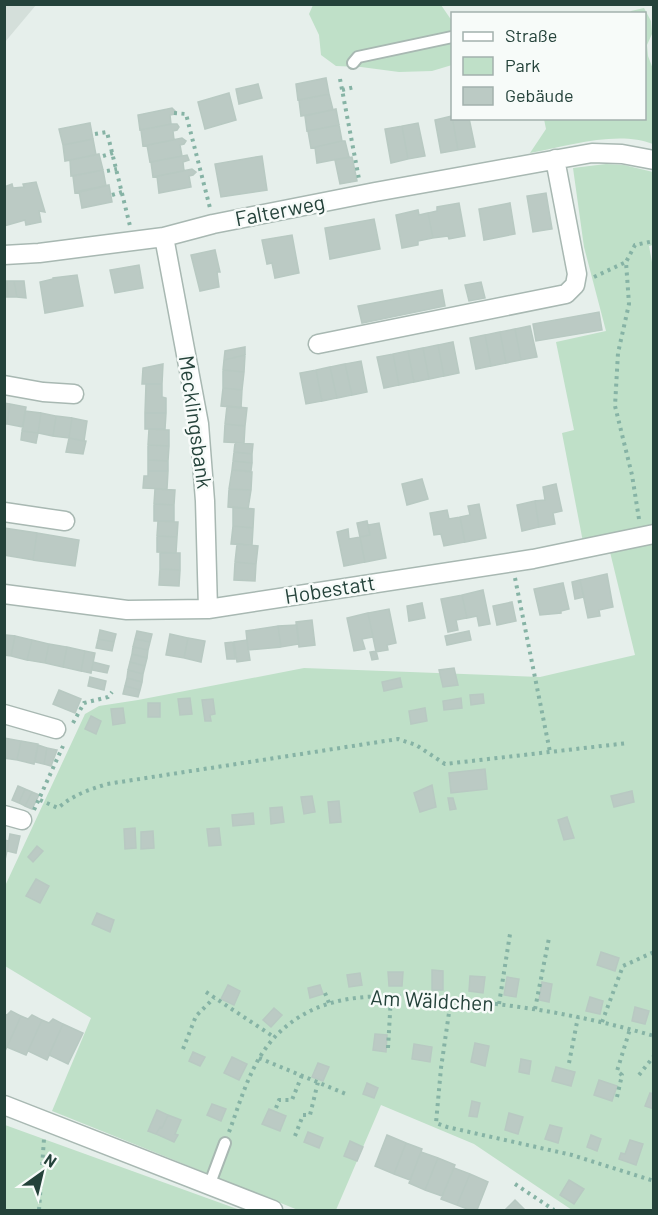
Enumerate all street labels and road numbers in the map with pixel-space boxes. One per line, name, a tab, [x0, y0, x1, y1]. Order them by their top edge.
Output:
street label: Falterweg	[233, 189, 327, 230]
street label: Mecklingsbank	[175, 354, 218, 490]
street label: Hobestatt	[283, 569, 377, 608]
street label: Am Wäldchen	[370, 984, 494, 1015]

